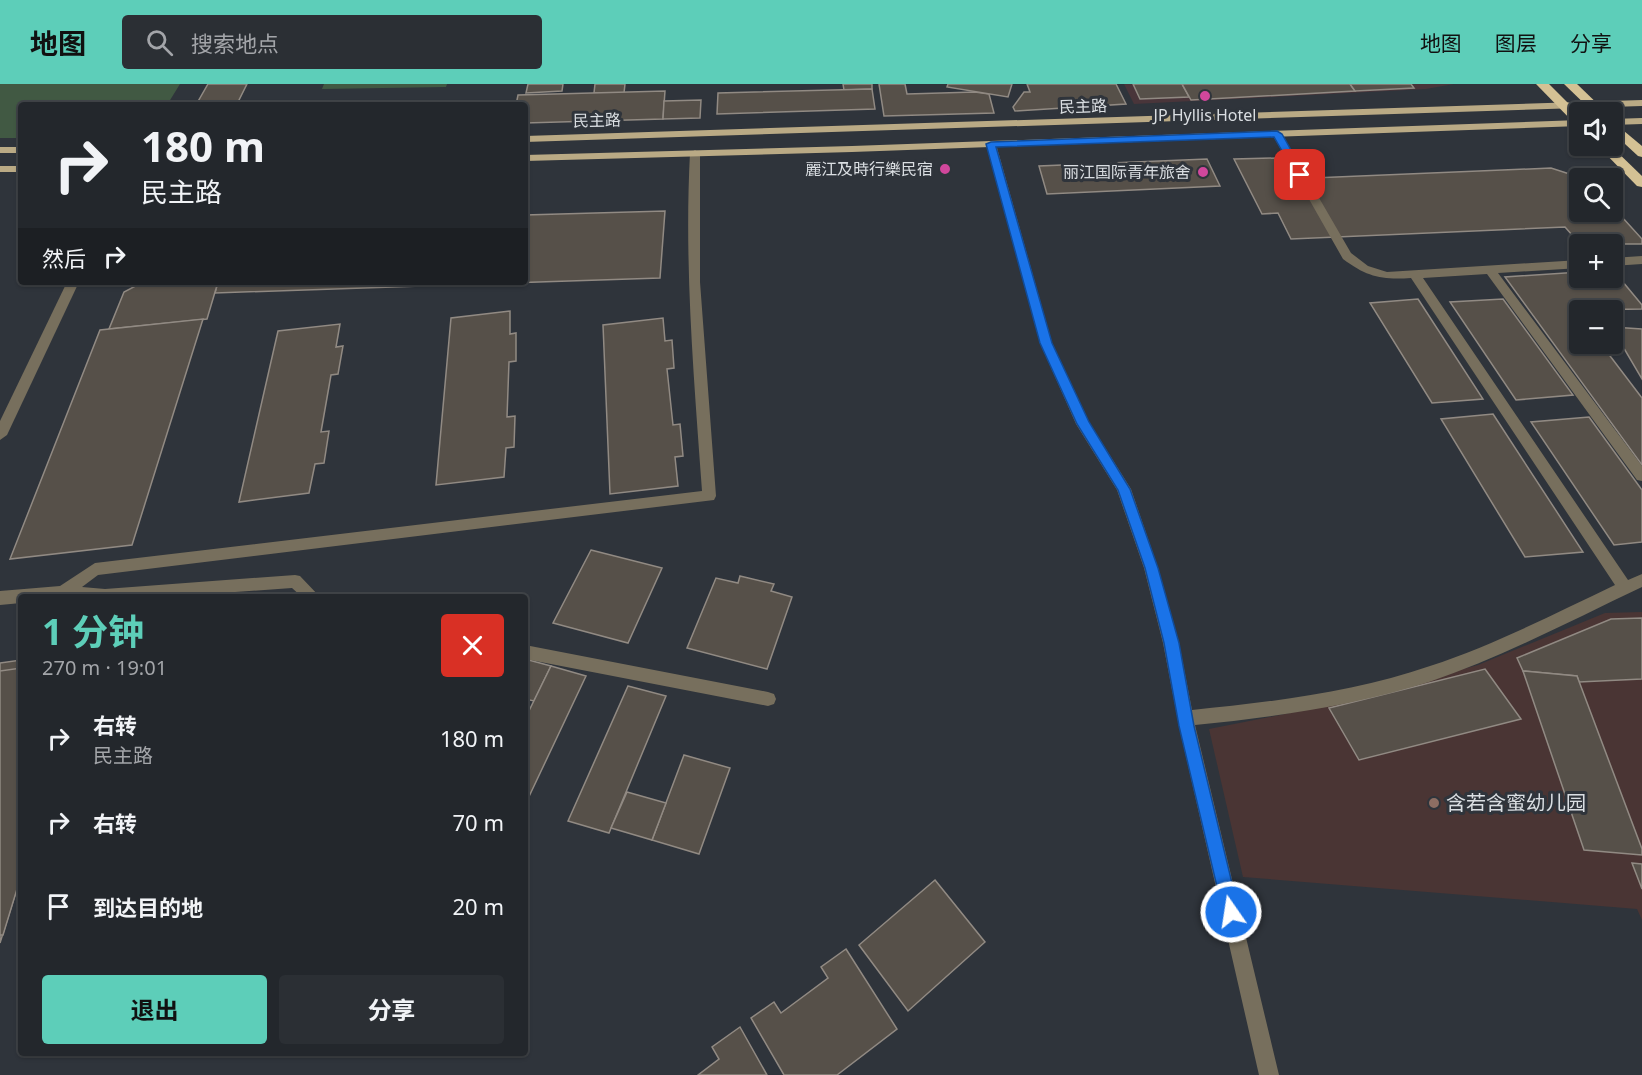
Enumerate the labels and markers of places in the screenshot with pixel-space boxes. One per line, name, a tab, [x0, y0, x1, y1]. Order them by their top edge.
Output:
marker: JP Hyllis Hotel	[1198, 89, 1212, 103]
place label: JP Hyllis Hotel	[1152, 104, 1256, 126]
pin	[1274, 149, 1325, 200]
place label: 麗江及時行樂民宿	[805, 158, 933, 180]
place label: 丽江国际青年旅舍	[1063, 161, 1191, 183]
marker: 麗江及時行樂民宿	[938, 162, 952, 176]
marker: 丽江国际青年旅舍	[1196, 165, 1210, 179]
place label: 含若含蜜幼儿园	[1446, 789, 1586, 816]
marker: 含若含蜜幼儿园	[1427, 796, 1441, 810]

